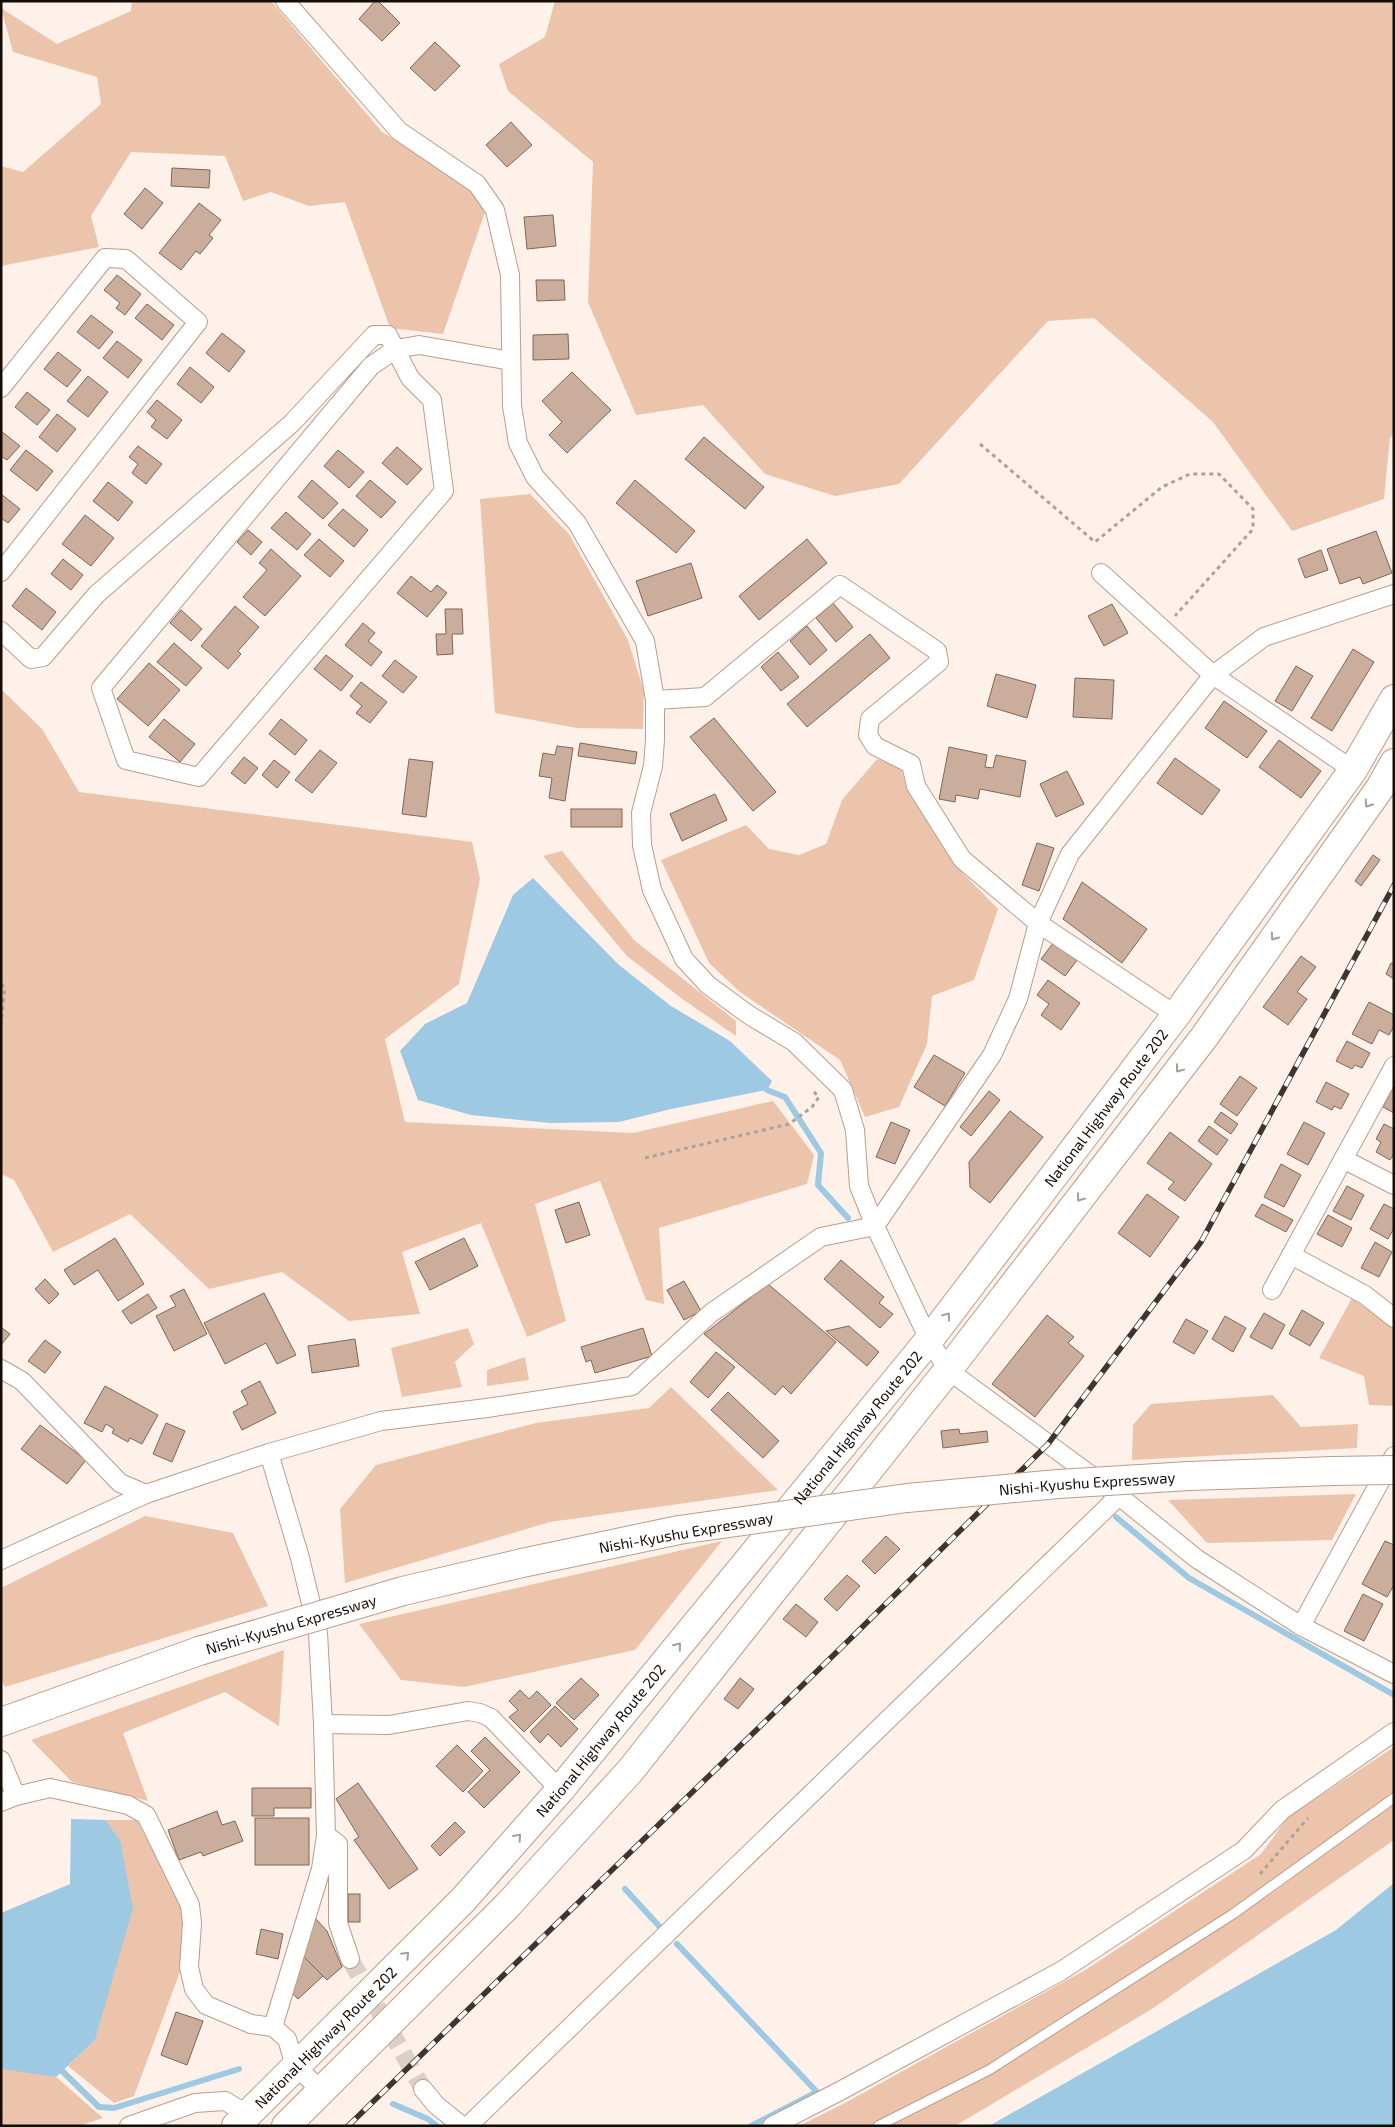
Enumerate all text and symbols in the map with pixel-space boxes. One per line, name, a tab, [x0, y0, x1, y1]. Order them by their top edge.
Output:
one-way arrow	[1365, 798, 1374, 808]
one-way arrow	[1271, 931, 1280, 941]
street label: National Highway Route 202	[1040, 1025, 1171, 1190]
one-way arrow	[1177, 1063, 1185, 1072]
one-way arrow	[1078, 1192, 1086, 1201]
one-way arrow	[941, 1313, 949, 1322]
street label: National Highway Route 202	[789, 1347, 926, 1508]
street label: Nishi-Kyushu Expressway	[998, 1468, 1176, 1498]
street label: Nishi-Kyushu Expressway	[597, 1508, 775, 1556]
street label: Nishi-Kyushu Expressway	[204, 1590, 379, 1658]
one-way arrow	[673, 1642, 682, 1651]
street label: National Highway Route 202	[532, 1660, 669, 1820]
one-way arrow	[512, 1834, 521, 1843]
one-way arrow	[401, 1952, 410, 1961]
street label: National Highway Route 202	[251, 1963, 400, 2112]

